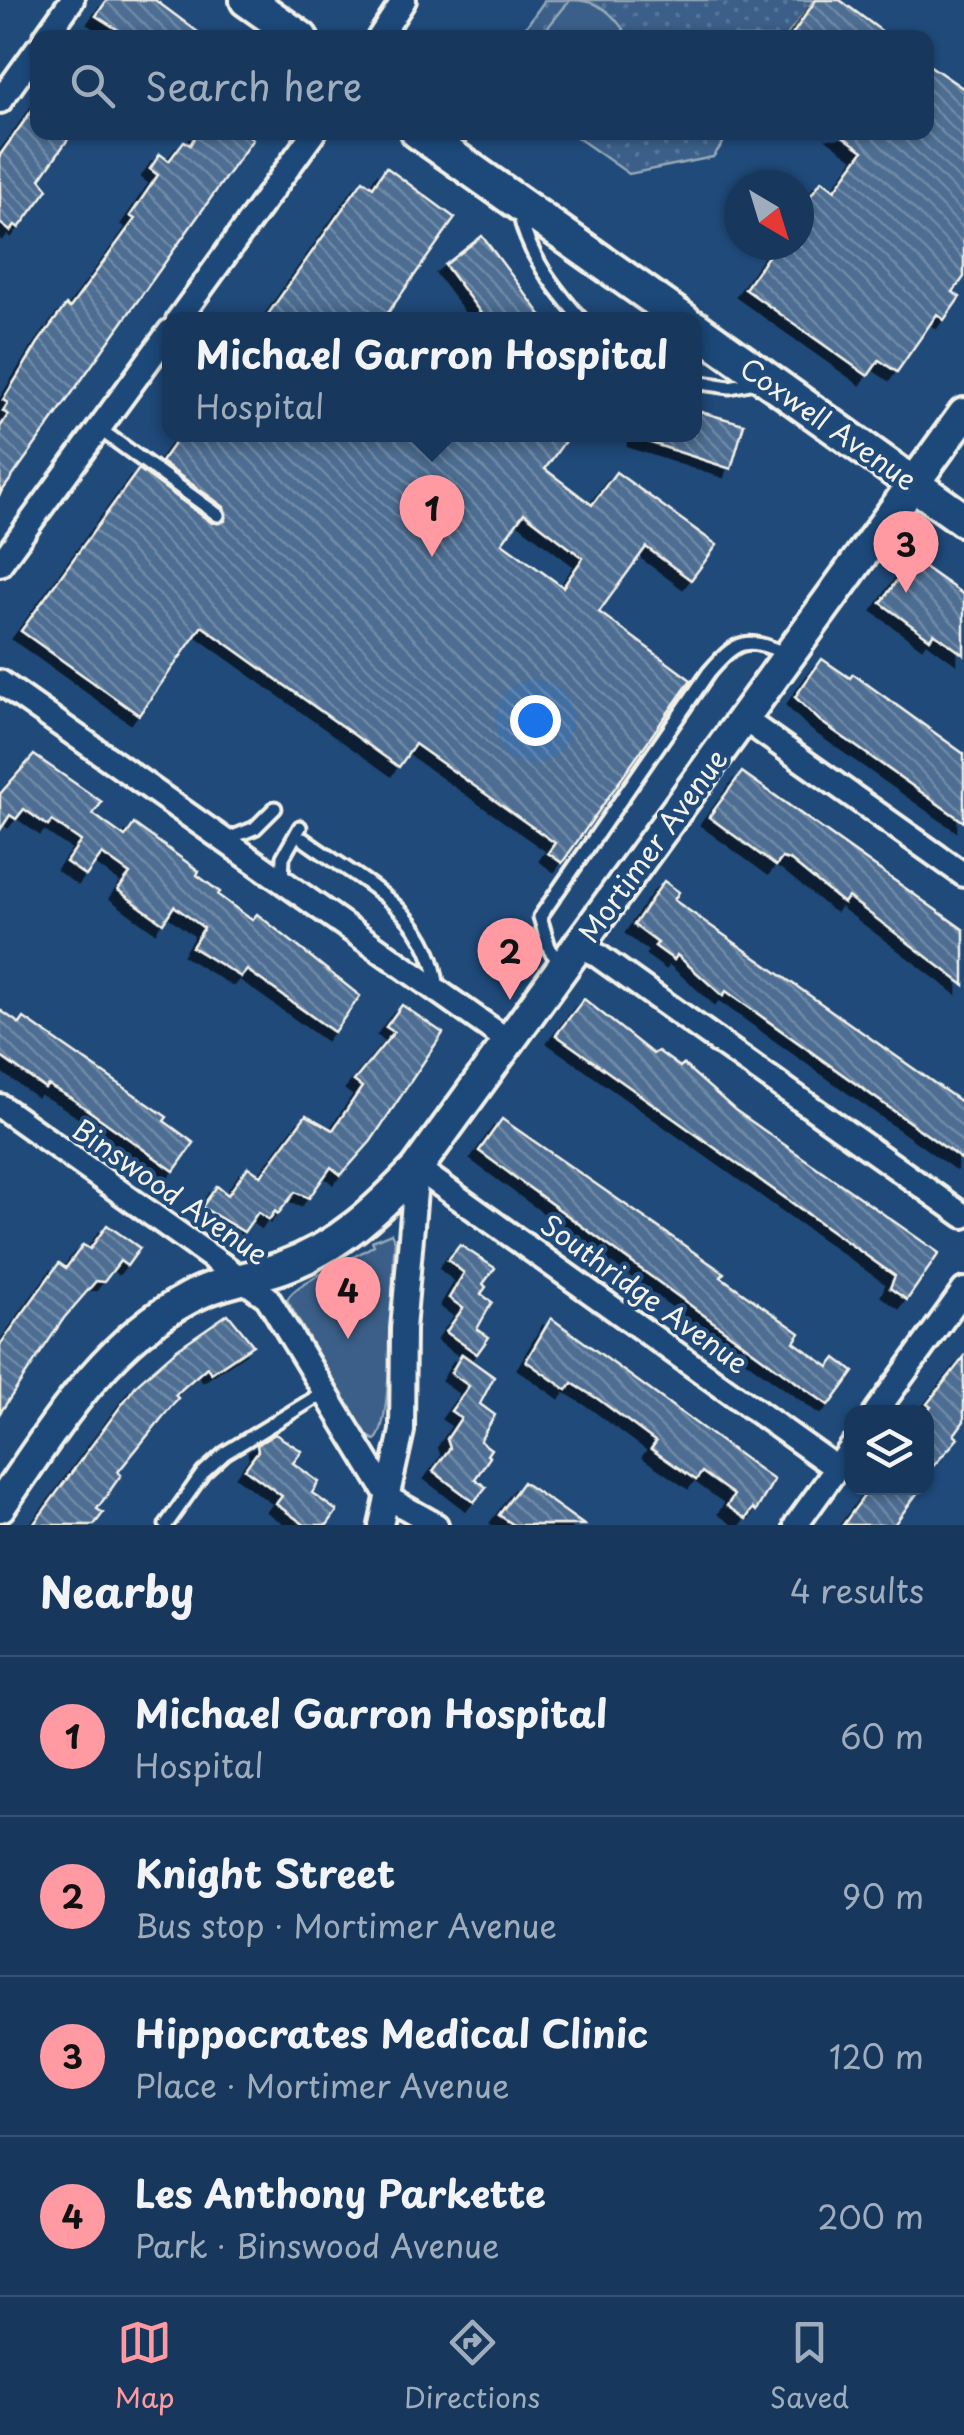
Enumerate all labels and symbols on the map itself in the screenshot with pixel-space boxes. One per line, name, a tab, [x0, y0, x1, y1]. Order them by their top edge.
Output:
north arrow	[724, 170, 814, 260]
street label: Coxwell Avenue	[732, 346, 926, 500]
pin: 1	[400, 474, 464, 557]
pin: 3	[874, 510, 938, 593]
your location	[510, 695, 561, 746]
street label: Mortimer Avenue	[567, 739, 737, 951]
pin: 2	[478, 918, 542, 1000]
street label: Binswood Avenue	[64, 1107, 278, 1275]
street label: Southridge Avenue	[532, 1203, 758, 1383]
pin: 4	[316, 1256, 380, 1339]

